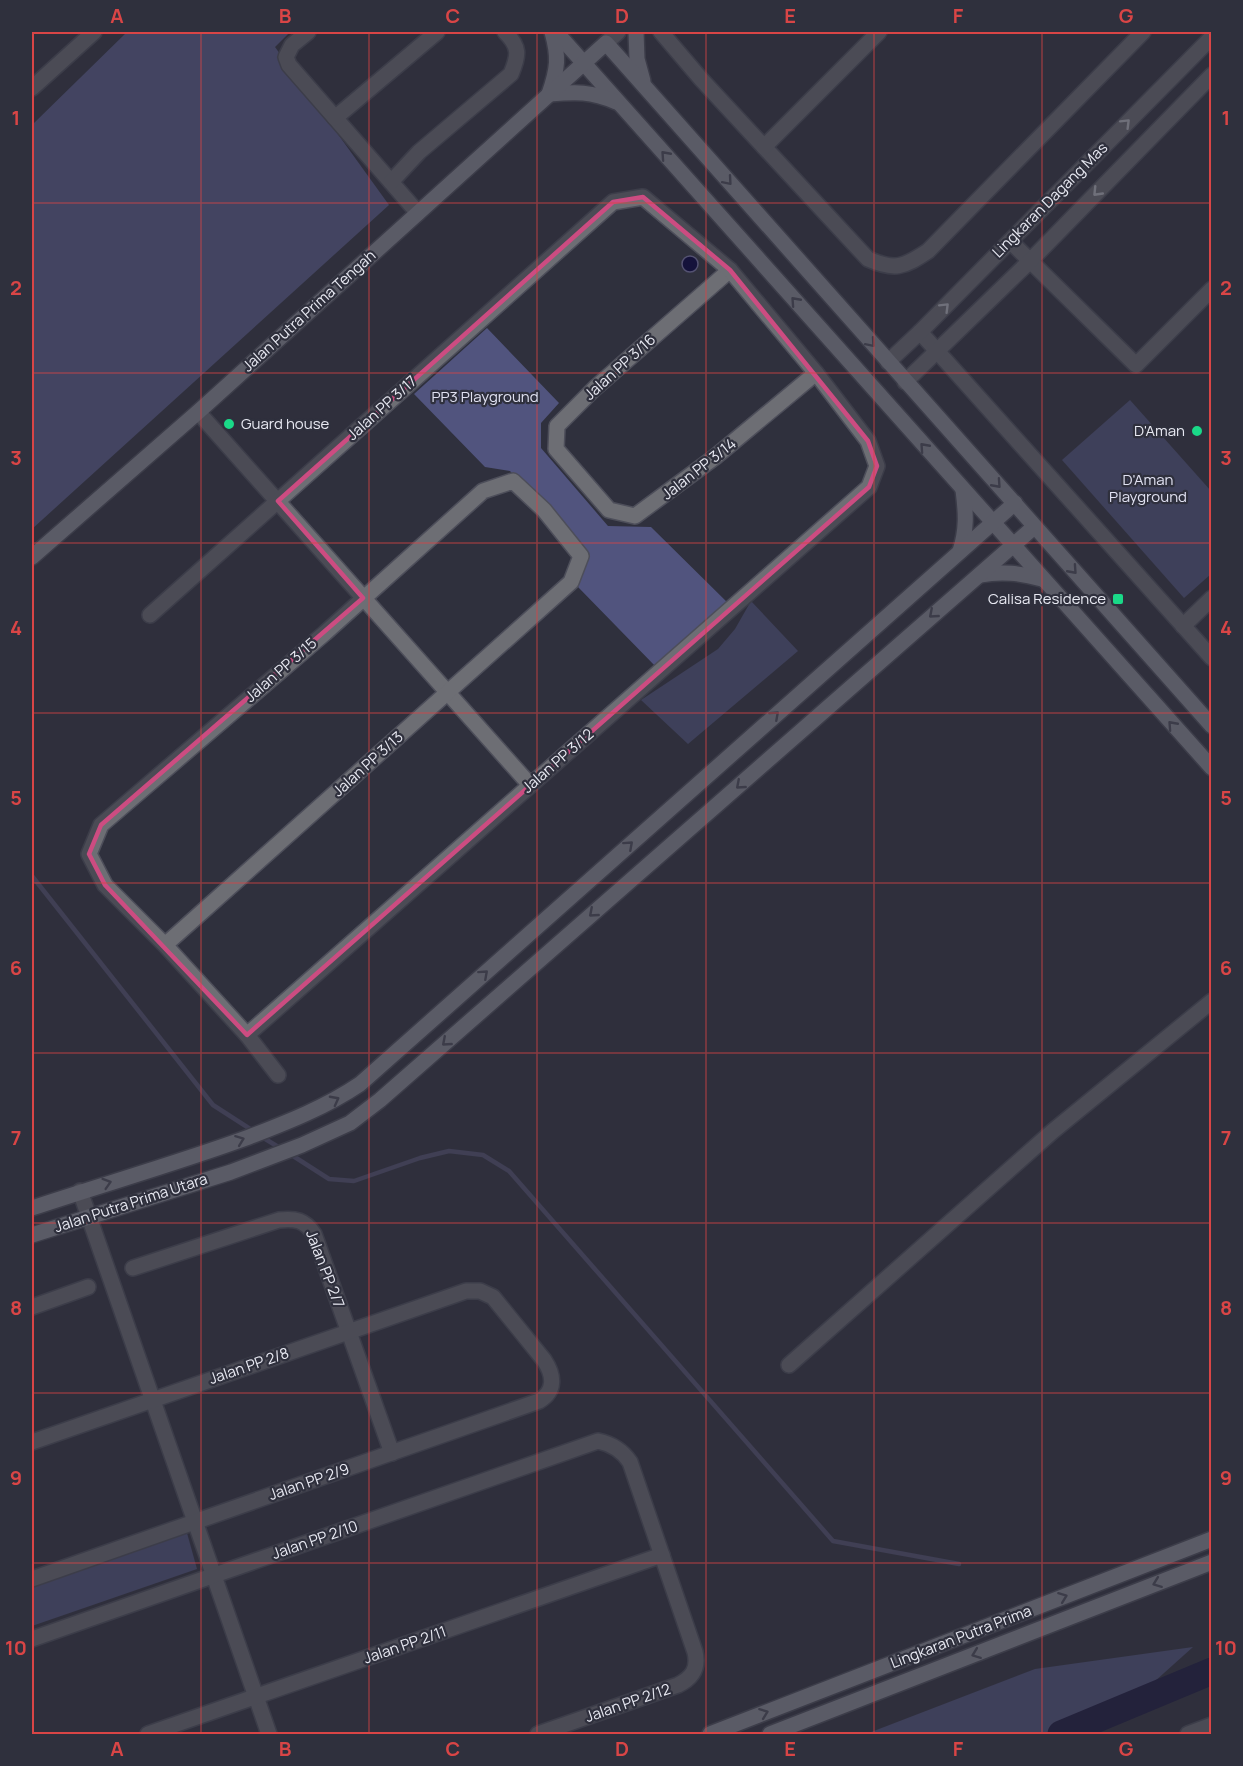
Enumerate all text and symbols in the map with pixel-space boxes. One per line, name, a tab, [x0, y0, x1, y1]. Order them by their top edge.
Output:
text: A	[110, 2, 124, 29]
text: B	[279, 2, 292, 29]
text: C	[446, 2, 460, 29]
text: D	[615, 2, 629, 29]
text: E	[784, 2, 796, 29]
text: F	[953, 2, 964, 29]
text: G	[1119, 2, 1134, 29]
text: 1	[12, 104, 20, 131]
text: 1	[1222, 104, 1230, 131]
one-way arrow	[1118, 119, 1129, 130]
street label: Lingkaran Dagang Mas	[987, 137, 1112, 262]
one-way arrow	[662, 151, 673, 162]
one-way arrow	[721, 174, 732, 185]
one-way arrow	[1094, 184, 1105, 195]
street label: Jalan Putra Prima Tengah	[237, 245, 380, 376]
text: 2	[10, 274, 22, 301]
text: 2	[1220, 274, 1232, 301]
one-way arrow	[791, 297, 802, 308]
one-way arrow	[938, 303, 949, 313]
street label: Jalan PP 3/16	[579, 329, 660, 404]
one-way arrow	[864, 336, 875, 347]
street label: Jalan PP 3/17	[342, 371, 421, 445]
park label: PP3 Playground	[431, 386, 539, 407]
place label: Guard house	[241, 413, 330, 434]
marker: Guard house	[222, 417, 236, 431]
place label: D'Aman	[1134, 420, 1185, 441]
marker: D'Aman	[1190, 424, 1204, 438]
street label: Jalan PP 3/14	[657, 433, 740, 504]
one-way arrow	[920, 443, 931, 453]
text: 3	[10, 444, 22, 471]
text: 3	[1220, 444, 1232, 471]
park label: D'Aman Playground	[1109, 469, 1187, 507]
one-way arrow	[990, 477, 1001, 488]
one-way arrow	[1066, 564, 1077, 574]
place label: Calisa Residence	[988, 588, 1106, 609]
marker: Calisa Residence	[1111, 592, 1125, 606]
one-way arrow	[929, 607, 940, 618]
text: 4	[10, 614, 22, 641]
text: 4	[1220, 614, 1232, 641]
street label: Jalan PP 3/15	[240, 633, 321, 707]
one-way arrow	[768, 711, 779, 722]
one-way arrow	[1168, 721, 1179, 731]
street label: Jalan PP 3/12	[517, 724, 598, 798]
street label: Jalan PP 3/13	[328, 726, 408, 801]
one-way arrow	[736, 777, 747, 788]
text: 5	[10, 784, 22, 811]
text: 5	[1220, 784, 1232, 811]
one-way arrow	[623, 841, 633, 852]
one-way arrow	[589, 906, 600, 917]
text: 6	[10, 954, 22, 981]
text: 6	[1220, 954, 1232, 981]
one-way arrow	[477, 970, 487, 981]
one-way arrow	[442, 1034, 453, 1045]
one-way arrow	[329, 1096, 339, 1107]
text: 7	[11, 1124, 21, 1151]
text: 7	[1221, 1124, 1231, 1151]
one-way arrow	[234, 1135, 245, 1147]
street label: Jalan Putra Prima Utara	[52, 1168, 210, 1237]
one-way arrow	[101, 1178, 112, 1190]
street label: Jalan PP 2/7	[301, 1227, 350, 1311]
text: 8	[10, 1294, 22, 1321]
text: 8	[1220, 1294, 1232, 1321]
street label: Jalan PP 2/8	[206, 1342, 292, 1389]
street label: Jalan PP 2/9	[266, 1458, 352, 1505]
text: 9	[10, 1464, 22, 1491]
text: 9	[1220, 1464, 1232, 1491]
street label: Jalan PP 2/10	[269, 1515, 361, 1564]
one-way arrow	[1152, 1576, 1163, 1588]
one-way arrow	[1057, 1591, 1068, 1604]
street label: Lingkaran Putra Prima	[887, 1600, 1034, 1673]
street label: Jalan PP 2/11	[361, 1621, 449, 1668]
text: 10	[5, 1634, 27, 1661]
text: 10	[1215, 1634, 1237, 1661]
one-way arrow	[971, 1647, 981, 1660]
street label: Jalan PP 2/12	[582, 1678, 673, 1727]
one-way arrow	[758, 1708, 769, 1720]
text: A	[110, 1735, 124, 1762]
text: B	[279, 1735, 292, 1762]
text: C	[446, 1735, 460, 1762]
text: D	[615, 1735, 629, 1762]
text: E	[784, 1735, 796, 1762]
text: F	[953, 1735, 964, 1762]
text: G	[1119, 1735, 1134, 1762]

